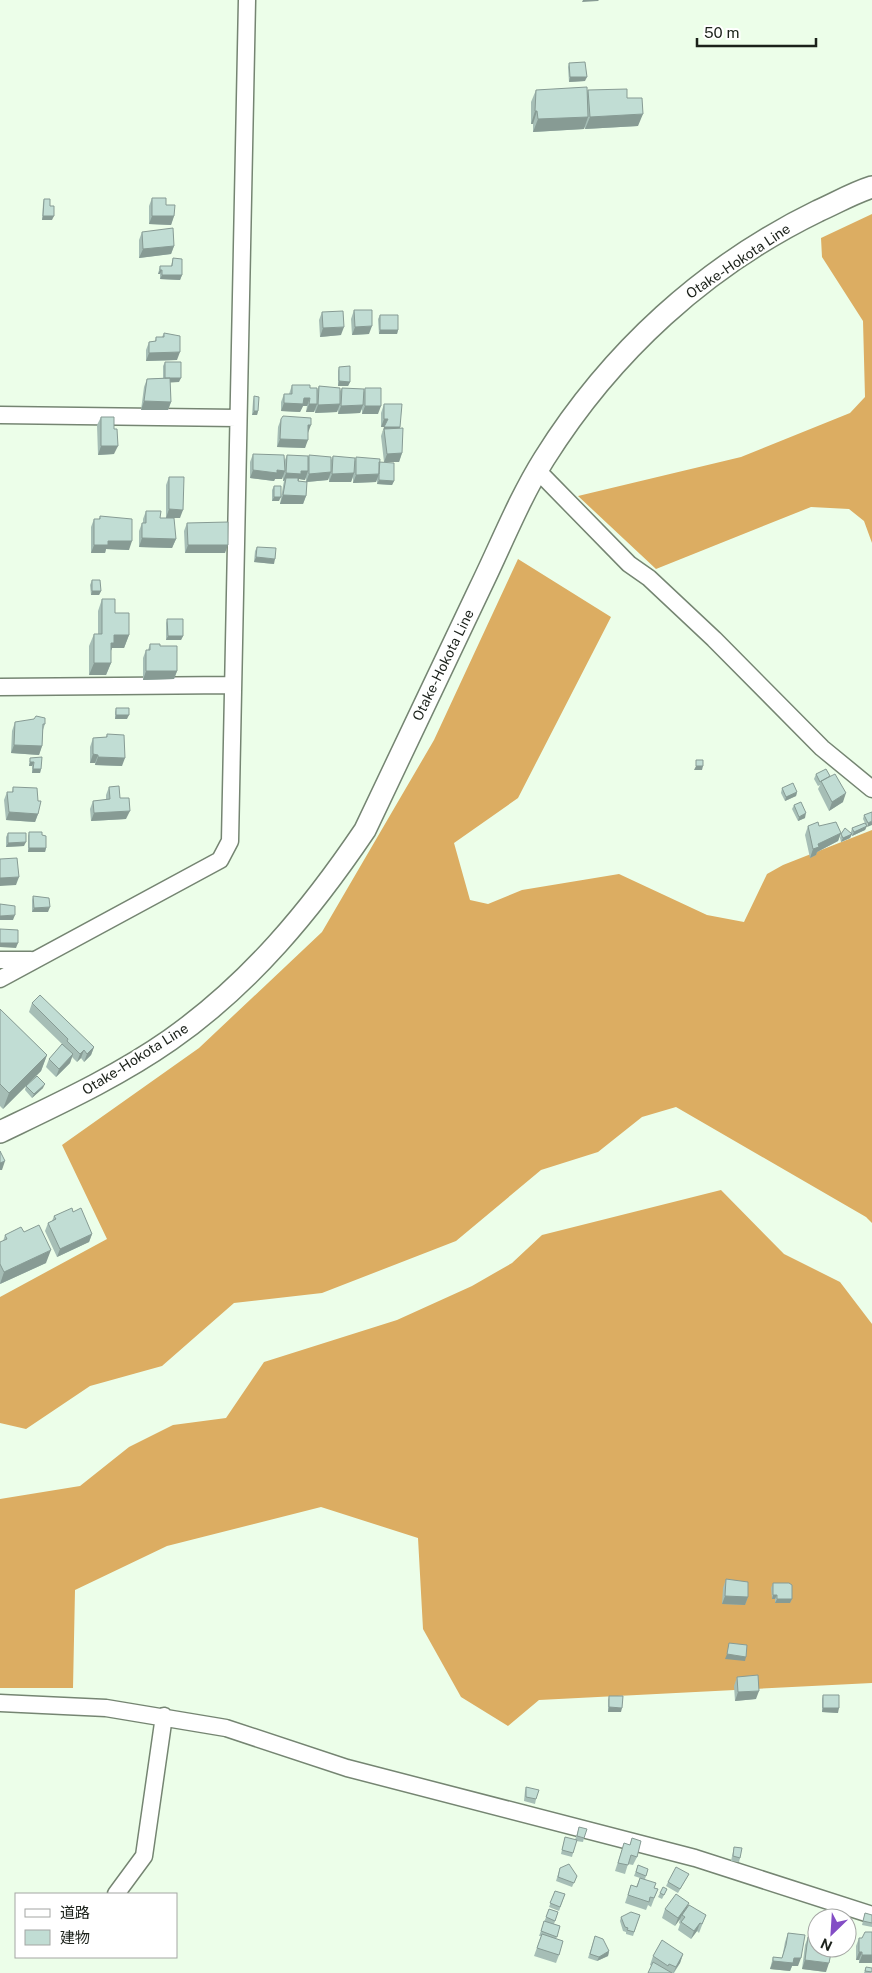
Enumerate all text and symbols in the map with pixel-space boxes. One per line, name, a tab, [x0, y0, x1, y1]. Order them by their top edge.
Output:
scale bar	[697, 15, 816, 47]
text: 50 m	[704, 24, 739, 41]
street label: Otake-Hokota Line	[683, 220, 793, 302]
street label: Otake-Hokota Line	[409, 607, 477, 723]
street label: Otake-Hokota Line	[79, 1020, 191, 1098]
legend	[15, 1893, 178, 1958]
text: 道路	[60, 1904, 90, 1921]
north arrow	[807, 1908, 857, 1958]
text: 建物	[60, 1929, 90, 1946]
text: N	[818, 1935, 835, 1954]

